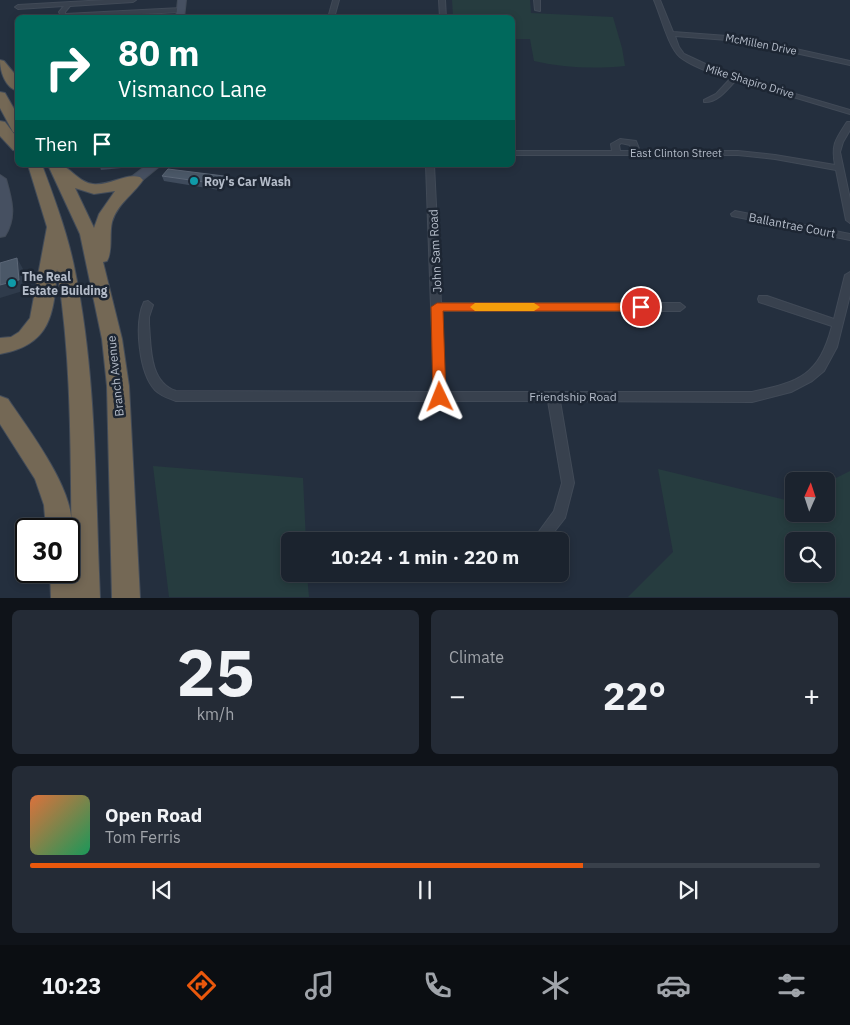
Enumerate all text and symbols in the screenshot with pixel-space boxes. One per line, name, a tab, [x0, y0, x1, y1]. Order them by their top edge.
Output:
text: 80 m	[118, 30, 200, 76]
street label: McMillen Drive	[724, 30, 798, 58]
icon: right	[35, 35, 100, 100]
street label: Mike Shapiro Drive	[704, 61, 796, 101]
text: Vismanco Lane	[118, 74, 267, 103]
icon: arrive	[88, 130, 116, 158]
text: Then	[35, 132, 78, 156]
street label: East Clinton Street	[630, 146, 722, 160]
place label: Roy's Car Wash	[204, 174, 291, 189]
marker: Roy's Car Wash	[188, 175, 200, 187]
street label: John Sam Road	[425, 209, 445, 293]
street label: Ballantrae Court	[747, 209, 837, 241]
place label: The Real Estate Building	[22, 269, 108, 298]
marker: The Real Estate Building	[6, 277, 18, 289]
pin	[620, 286, 662, 328]
icon: arrive	[627, 293, 655, 321]
street label: Branch Avenue	[103, 334, 127, 417]
position arrow	[413, 370, 465, 422]
street label: Friendship Road	[529, 389, 617, 404]
north arrow	[785, 472, 835, 522]
map controls	[785, 472, 835, 582]
speed limit sign: 30	[15, 518, 80, 583]
button: search	[785, 532, 835, 582]
text: 10:24 · 1 min · 220 m	[331, 545, 519, 569]
text: 25	[176, 629, 255, 714]
text: Climate	[449, 647, 504, 667]
text: 22°	[603, 671, 666, 720]
text: −	[449, 677, 466, 714]
text: +	[803, 677, 820, 714]
text: km/h	[197, 704, 234, 724]
text: Open Road	[105, 803, 202, 827]
text: Tom Ferris	[105, 827, 181, 847]
icon: previous	[148, 876, 176, 904]
icon: pause	[411, 876, 439, 904]
icon: next	[674, 876, 702, 904]
icon: directions	[184, 968, 219, 1003]
icon: music	[302, 968, 337, 1003]
icon: phone	[420, 968, 455, 1003]
icon: climate	[538, 968, 573, 1003]
icon: car	[656, 968, 691, 1003]
icon: filters	[774, 968, 809, 1003]
text: 10:23	[41, 971, 101, 1000]

